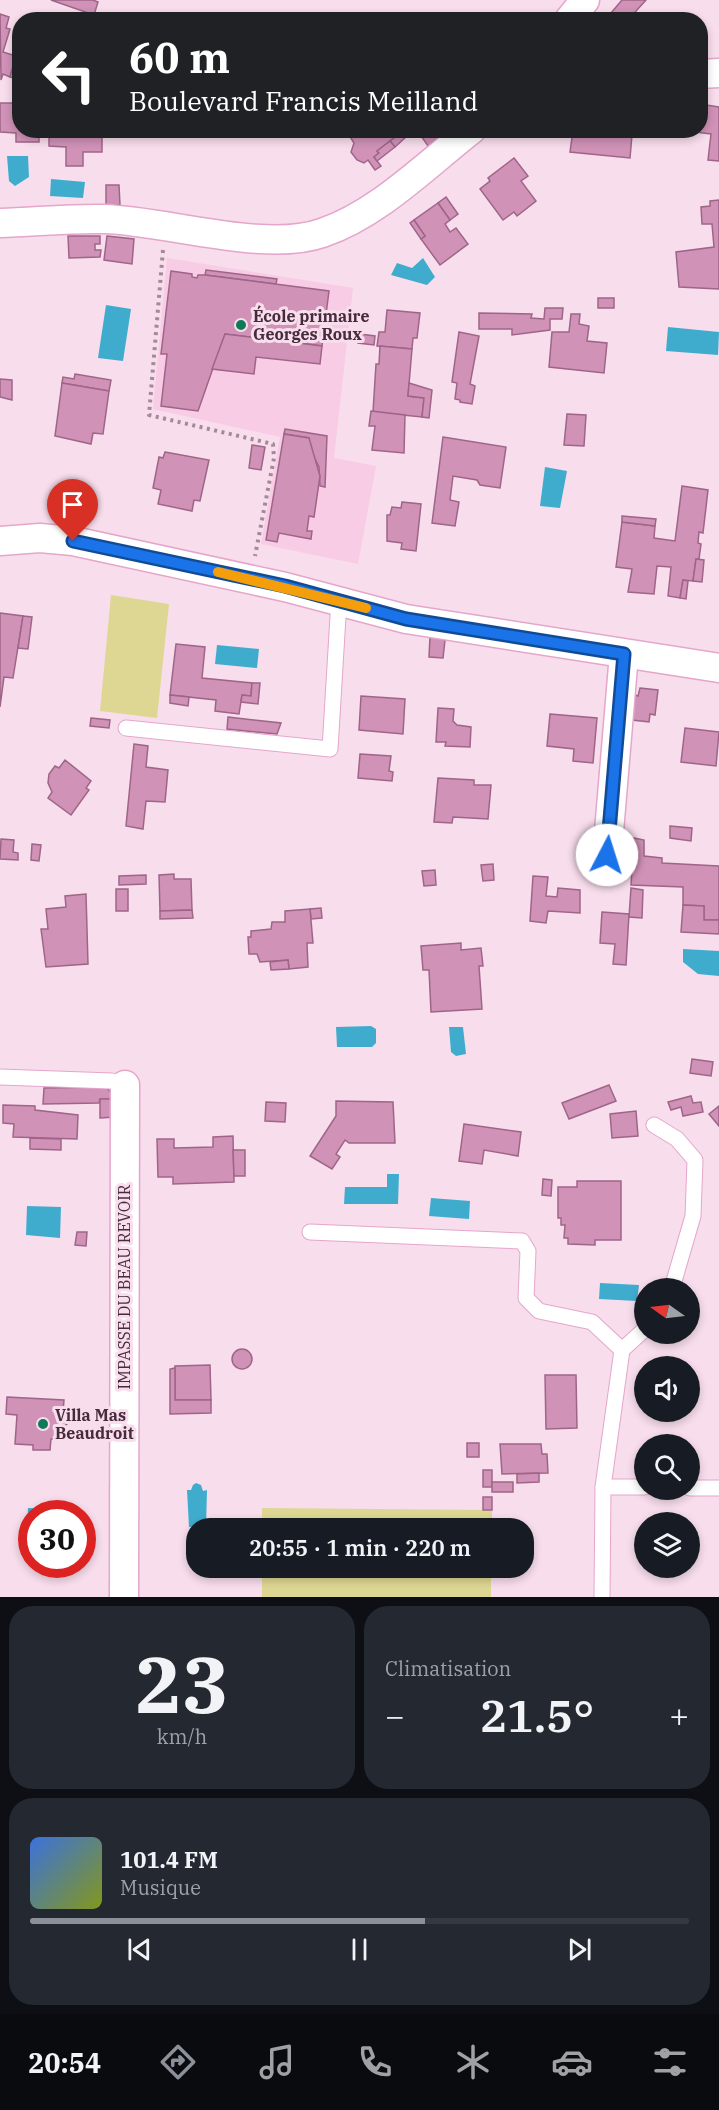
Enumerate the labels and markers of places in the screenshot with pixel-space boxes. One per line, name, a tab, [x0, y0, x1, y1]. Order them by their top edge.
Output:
place label: École primaire Georges Roux	[253, 305, 370, 344]
marker: École primaire Georges Roux	[234, 318, 248, 332]
pin	[47, 479, 98, 541]
place label: Villa Mas Beaudroit	[55, 1405, 134, 1443]
marker: Villa Mas Beaudroit	[36, 1417, 50, 1431]

